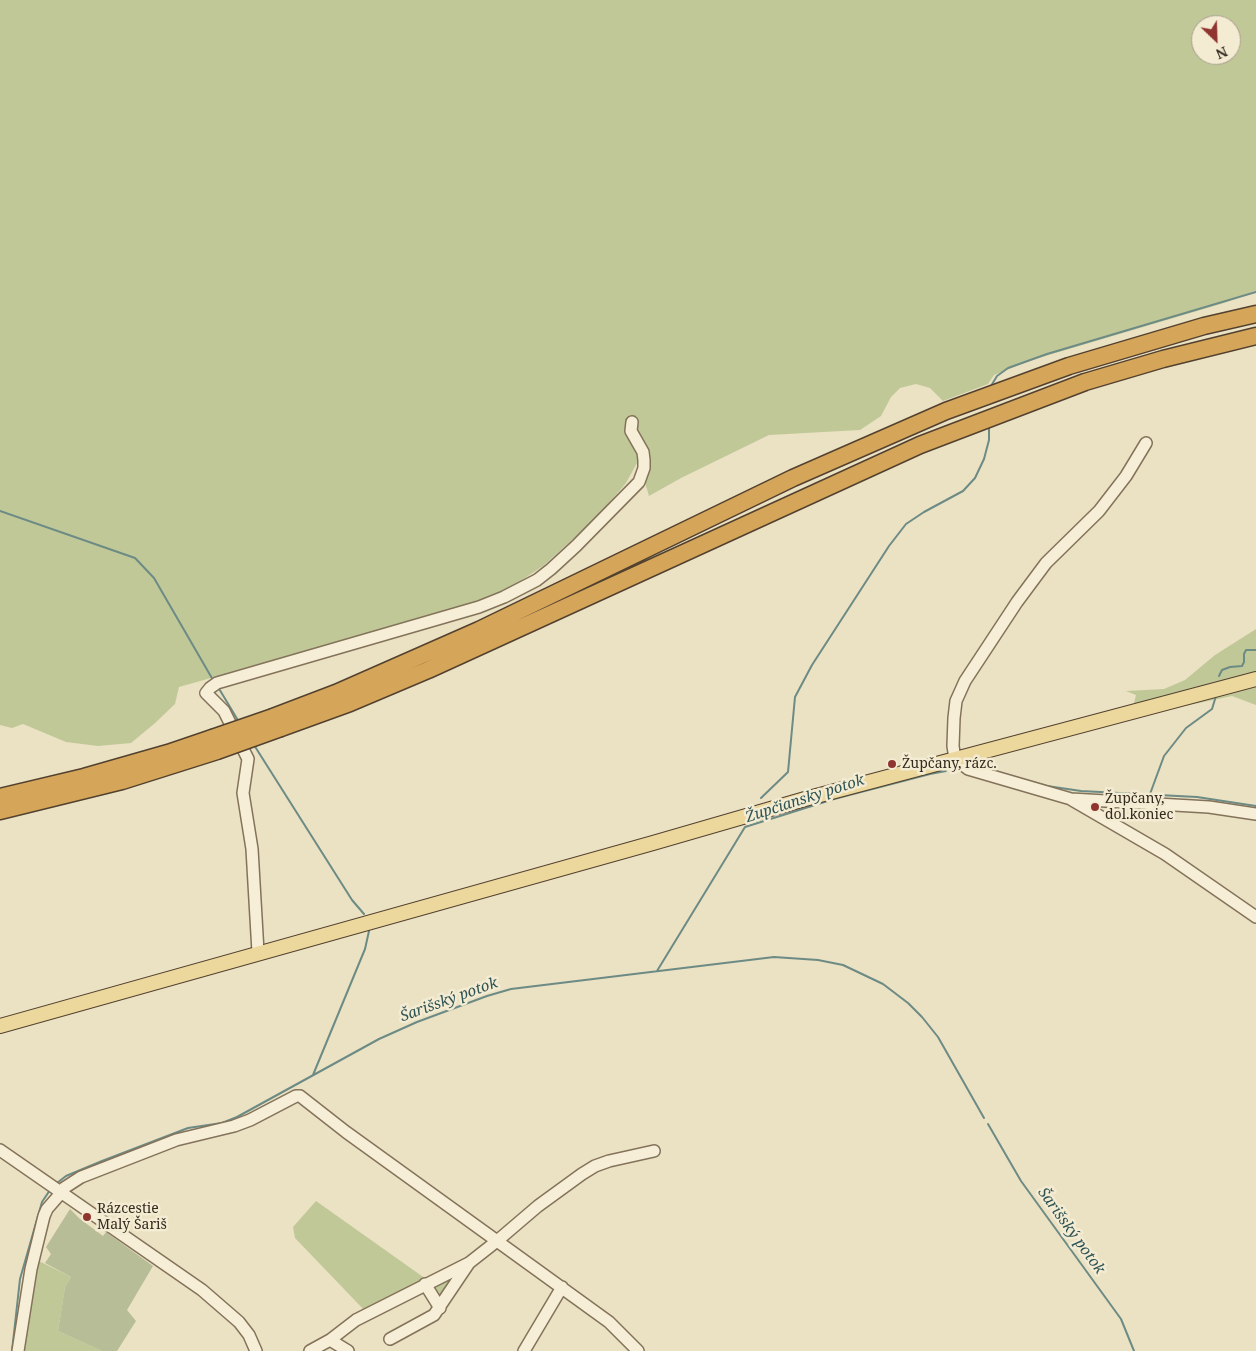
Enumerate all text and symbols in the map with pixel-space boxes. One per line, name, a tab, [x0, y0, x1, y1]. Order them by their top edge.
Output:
north arrow	[1191, 15, 1241, 65]
text: N	[1213, 42, 1231, 64]
place label: Župčany, rázc.	[902, 756, 997, 772]
marker: Župčany, rázc.	[886, 758, 898, 770]
water label: Župčiansky potok	[743, 771, 867, 827]
place label: Župčany, dol.koniec	[1105, 791, 1173, 824]
marker: Župčany, dol.koniec	[1089, 801, 1101, 813]
water label: Šarišský potok	[398, 974, 500, 1026]
water label: Šarišský potok	[1034, 1184, 1108, 1278]
place label: Rázcestie Malý Šariš	[97, 1201, 167, 1234]
marker: Rázcestie Malý Šariš	[81, 1211, 93, 1223]

